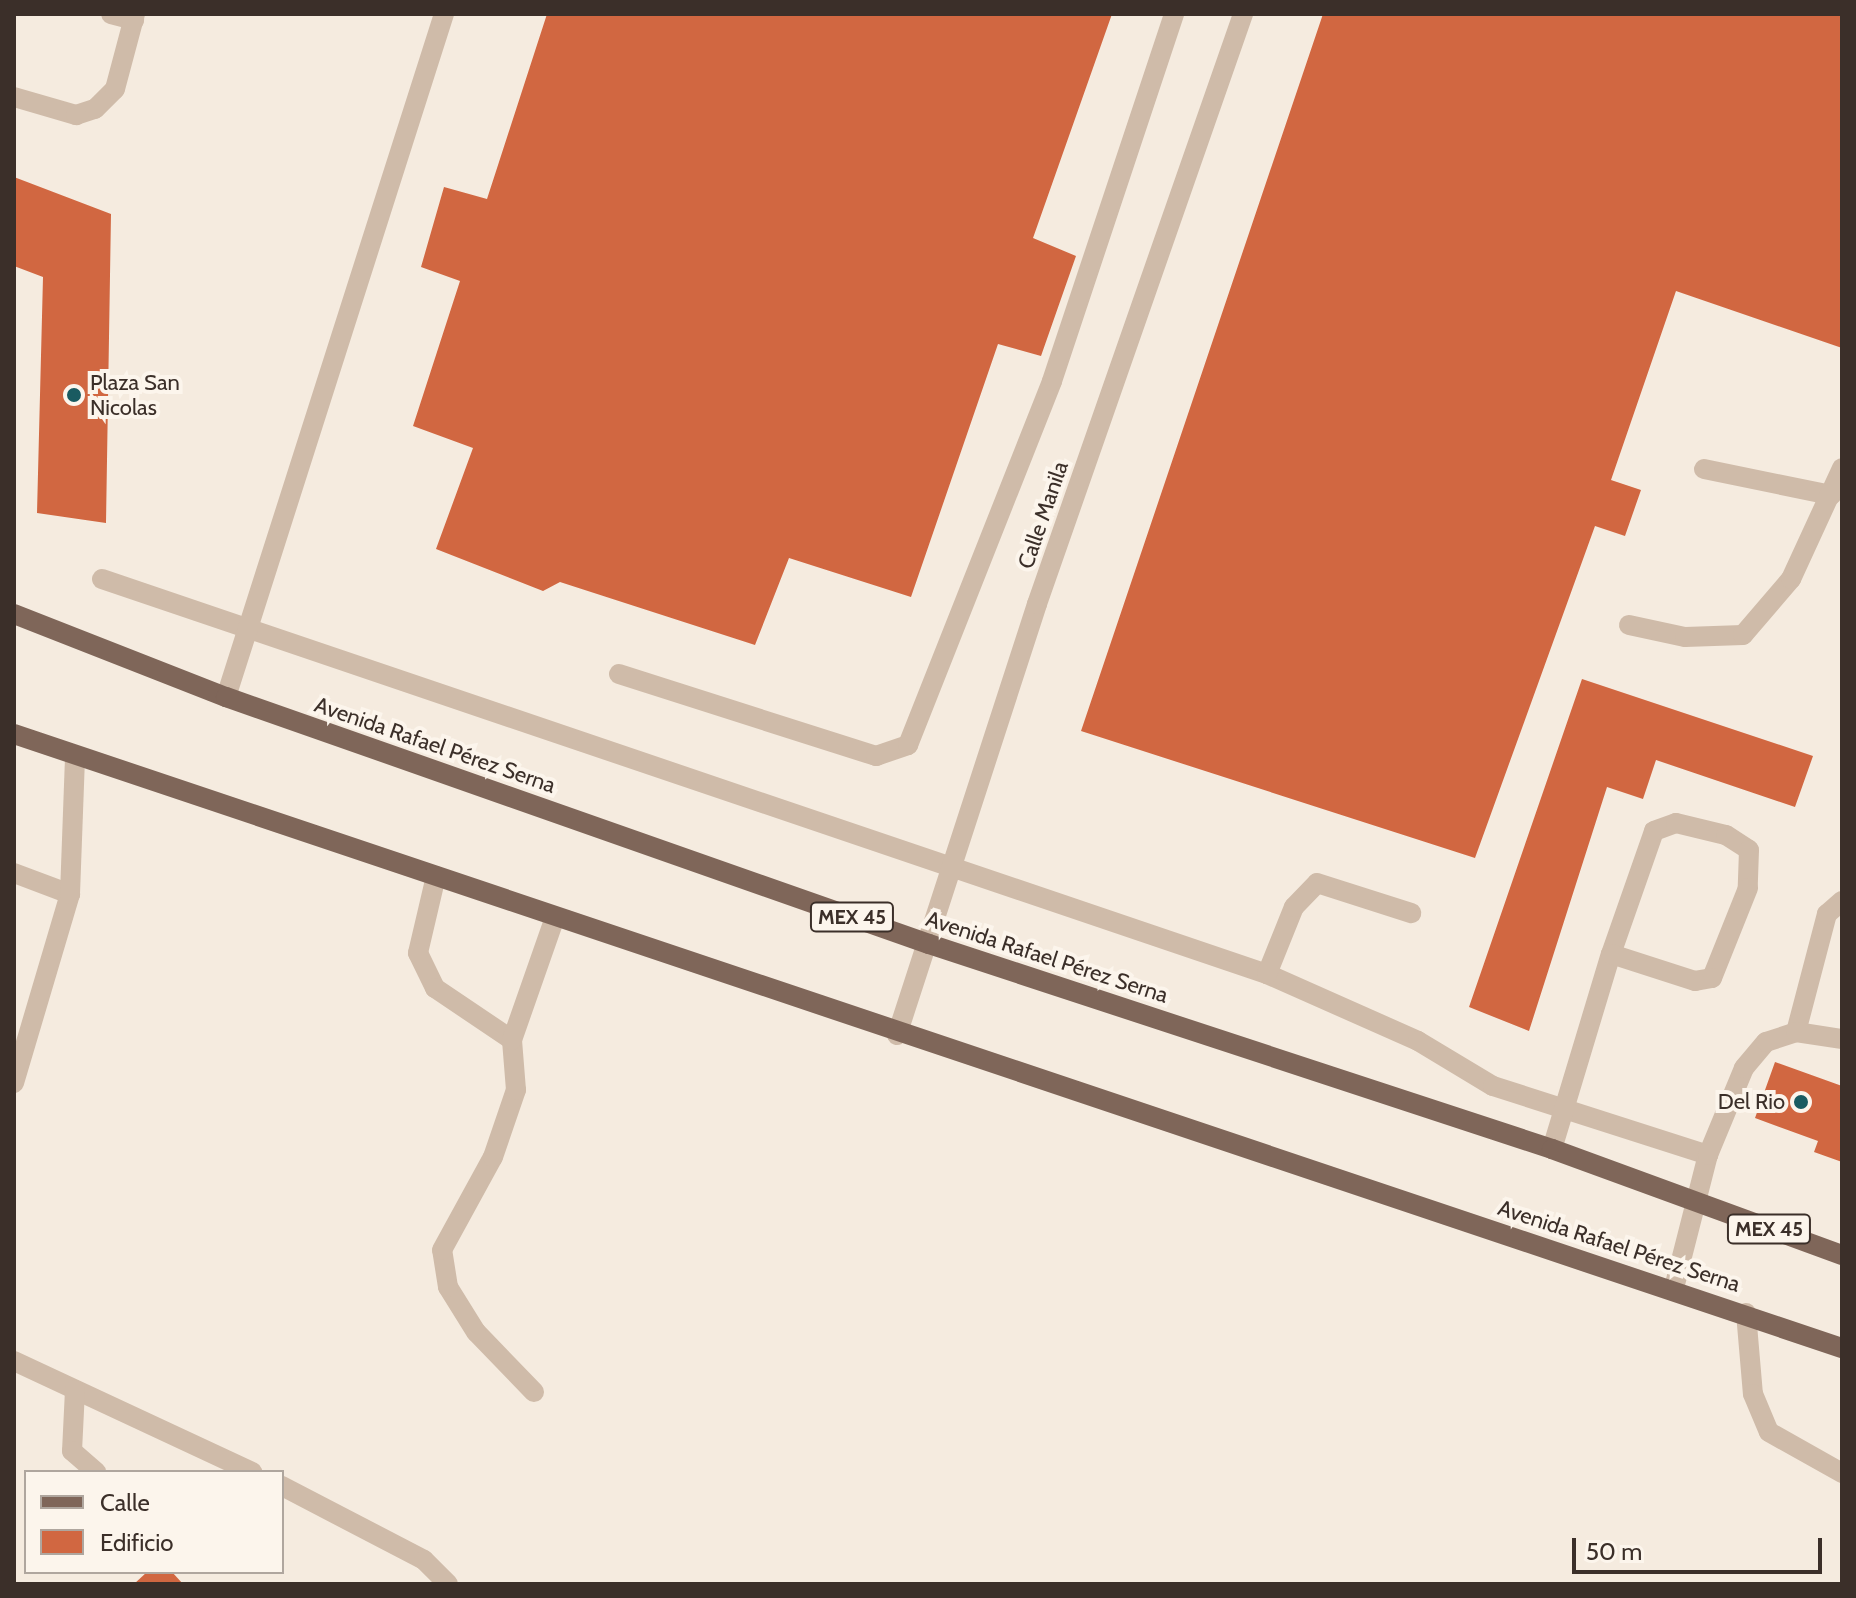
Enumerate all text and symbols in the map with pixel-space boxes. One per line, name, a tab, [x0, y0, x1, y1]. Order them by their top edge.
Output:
place label: Plaza San Nicolas	[90, 369, 180, 420]
marker: Plaza San Nicolas	[65, 386, 83, 404]
street label: Calle Manila	[1012, 458, 1074, 572]
street label: Avenida Rafael Pérez Serna	[311, 691, 559, 799]
road number: MEX 45	[808, 901, 896, 933]
street label: Avenida Rafael Pérez Serna	[923, 905, 1171, 1009]
place label: Del Rio	[1718, 1089, 1785, 1115]
marker: Del Rio	[1792, 1093, 1810, 1111]
street label: Avenida Rafael Pérez Serna	[1495, 1194, 1743, 1298]
road number: MEX 45	[1725, 1213, 1813, 1245]
legend	[24, 1470, 284, 1574]
text: Calle	[100, 1488, 150, 1517]
scale bar	[1576, 1522, 1826, 1572]
text: Edificio	[100, 1528, 174, 1557]
text: 50 m	[1586, 1537, 1642, 1566]

